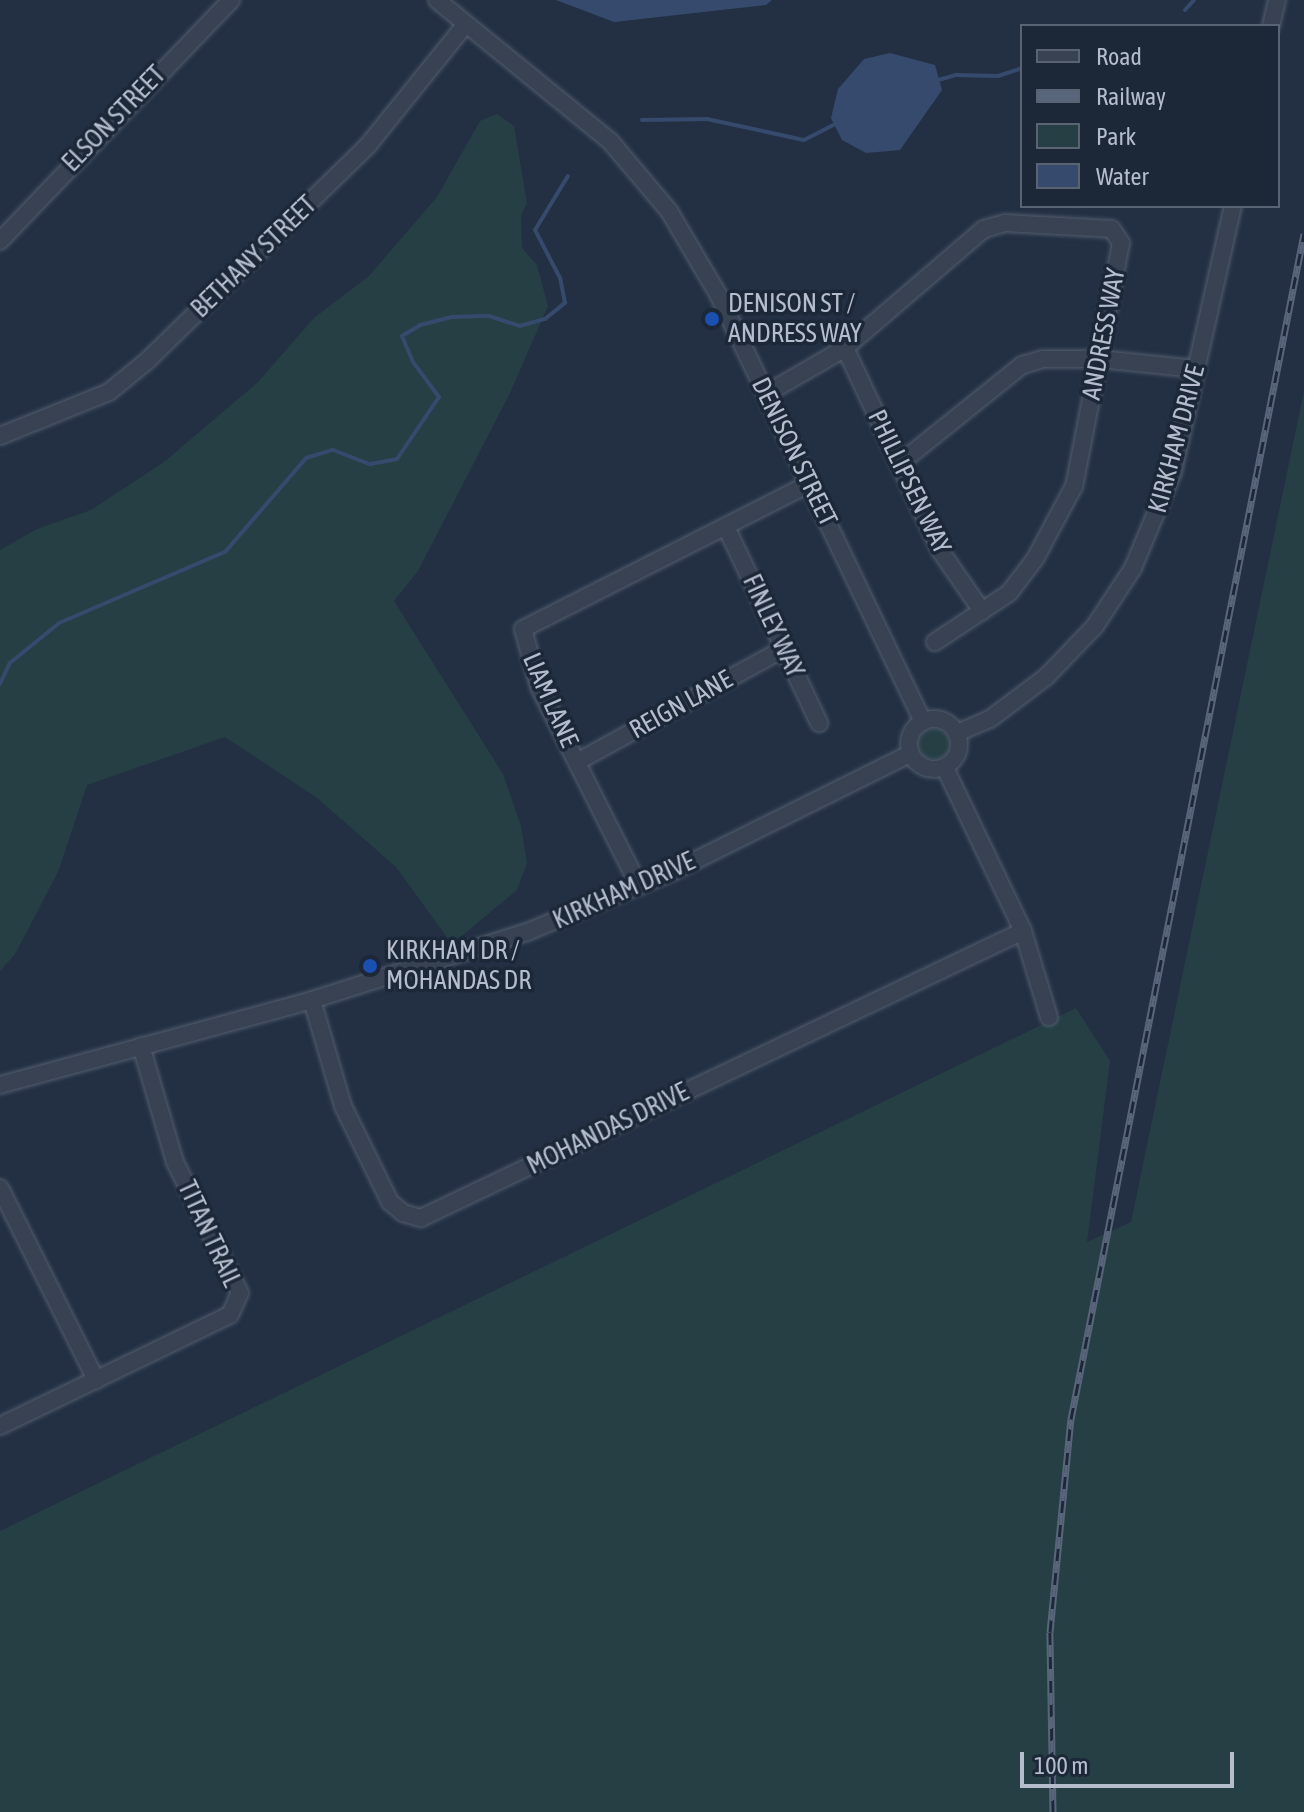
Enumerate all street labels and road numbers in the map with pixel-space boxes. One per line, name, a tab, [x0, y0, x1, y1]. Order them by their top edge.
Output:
street label: ELSON STREET	[56, 60, 172, 178]
street label: BETHANY STREET	[185, 189, 323, 325]
street label: ANDRESS WAY	[1076, 266, 1132, 402]
street label: KIRKHAM DRIVE	[1142, 362, 1212, 516]
street label: DENISON STREET	[745, 373, 843, 531]
street label: PHILLIPSEN WAY	[861, 405, 957, 559]
street label: FINLEY WAY	[736, 570, 810, 682]
street label: LIAM LANE	[515, 648, 585, 752]
street label: REIGN LANE	[624, 664, 738, 746]
street label: KIRKHAM DRIVE	[548, 846, 700, 936]
street label: MOHANDAS DRIVE	[522, 1076, 694, 1182]
street label: TITAN TRAIL	[171, 1176, 247, 1292]

